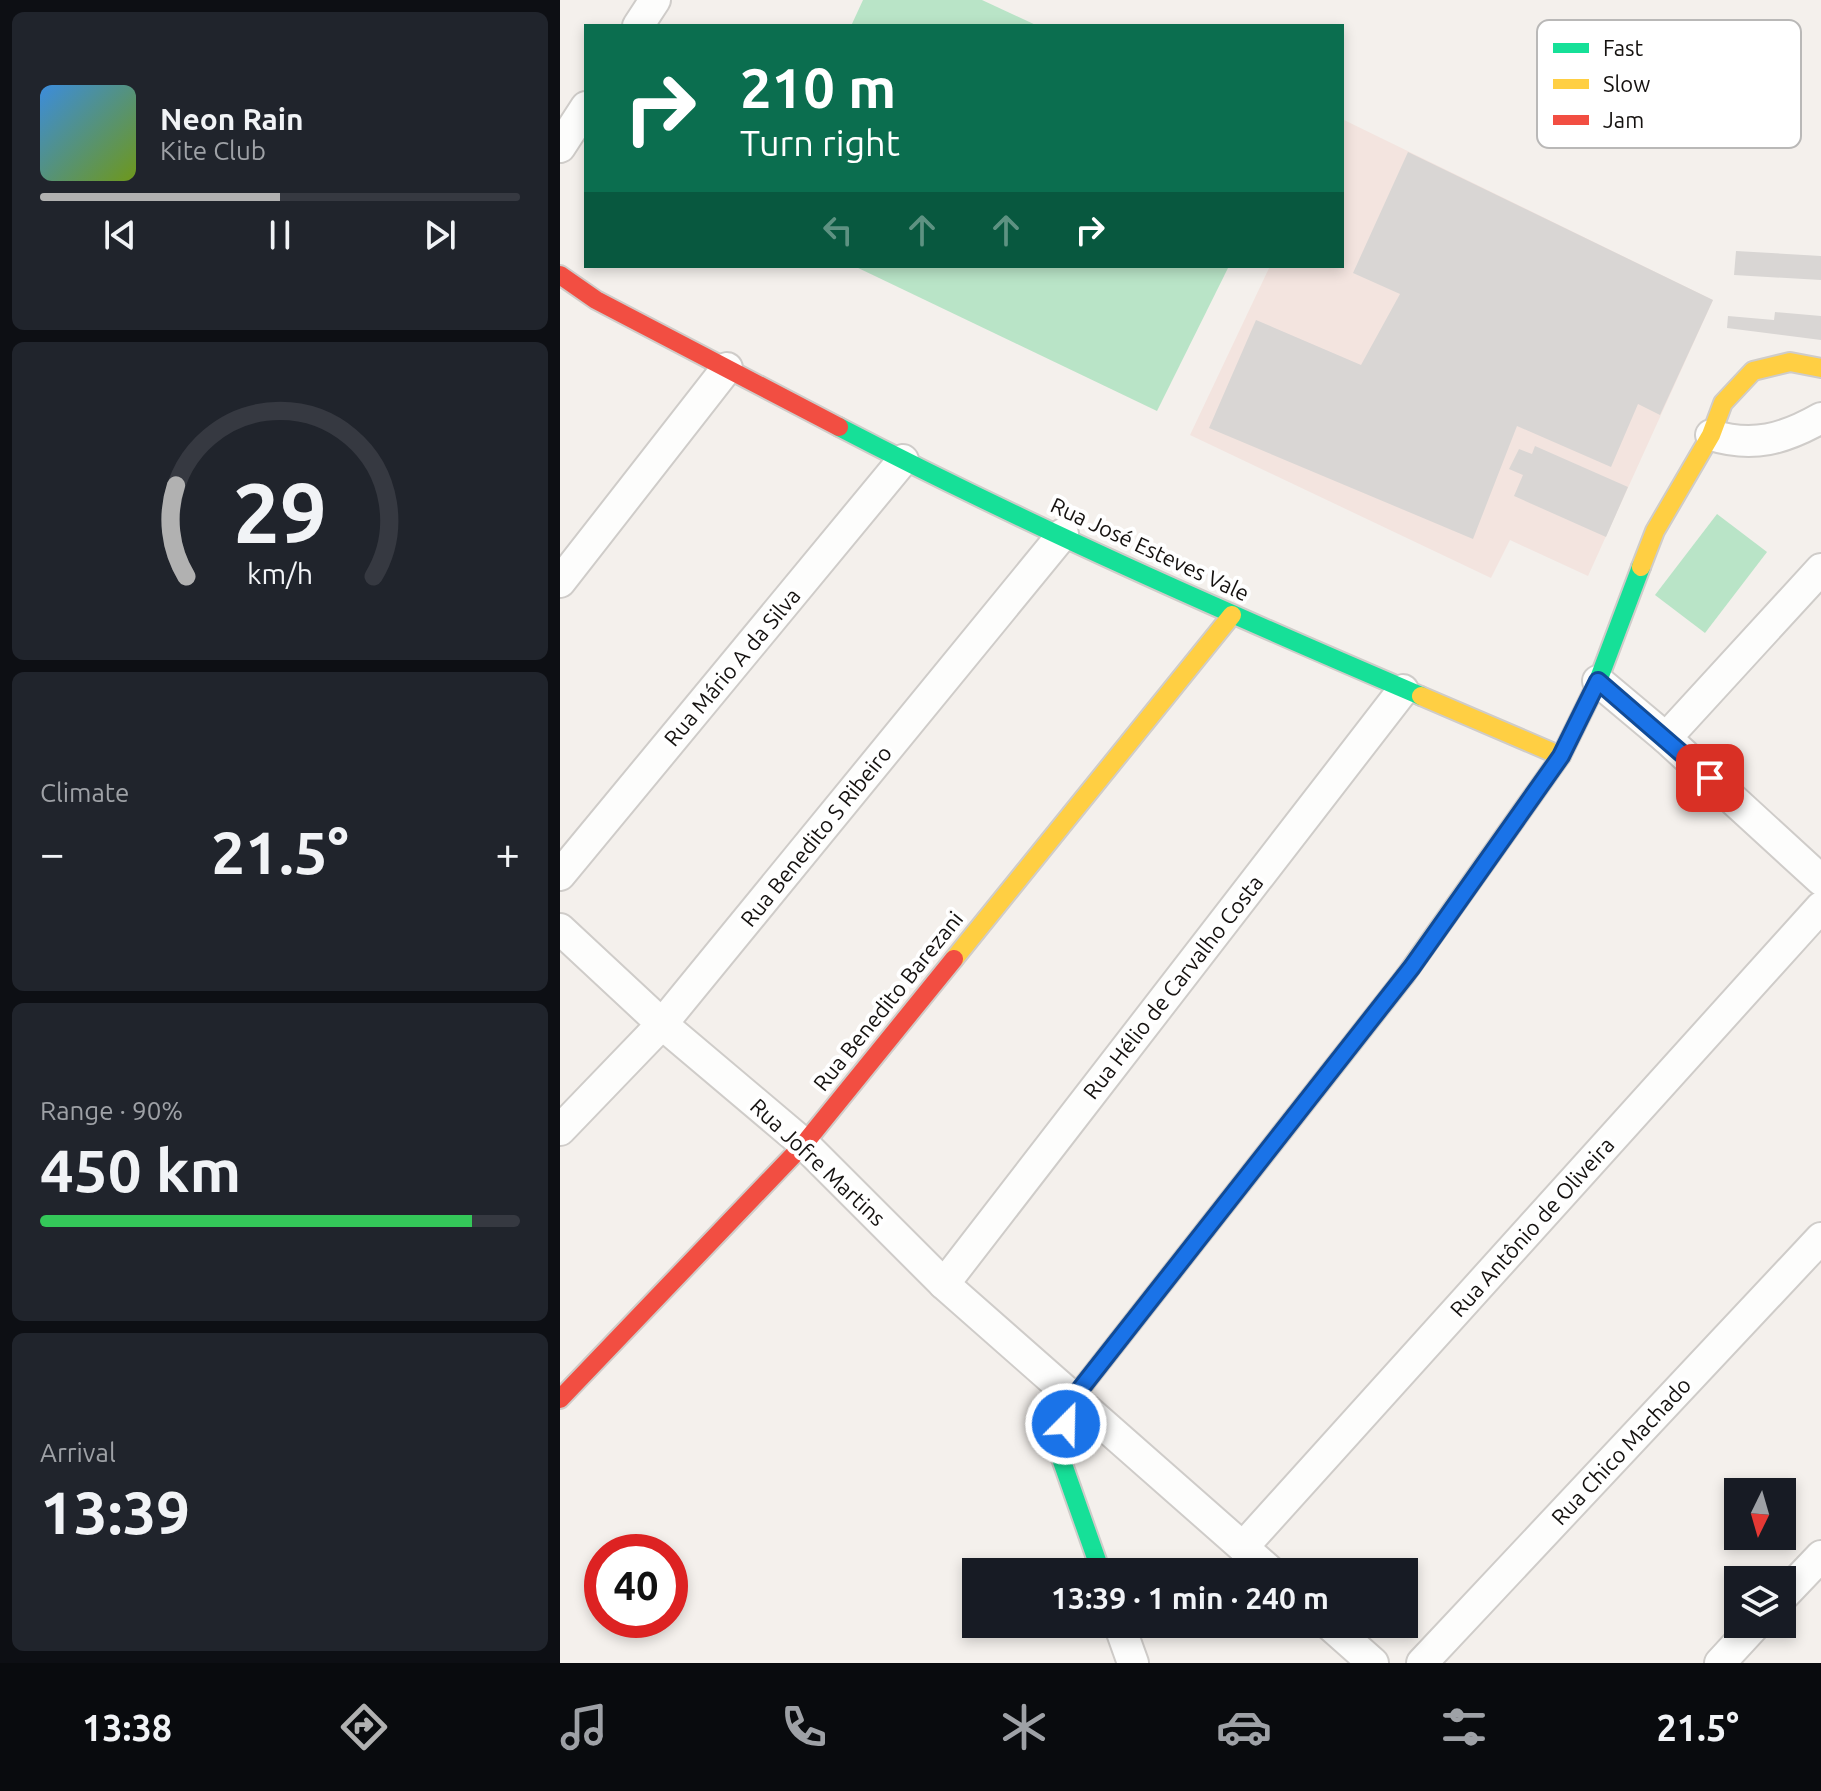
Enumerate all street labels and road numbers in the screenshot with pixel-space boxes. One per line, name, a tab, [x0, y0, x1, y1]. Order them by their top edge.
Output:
street label: Rua José Esteves Vale	[1047, 492, 1253, 606]
street label: Rua Mário A da Silva	[658, 583, 805, 750]
street label: Rua Benedito S Ribeiro	[735, 740, 896, 931]
street label: Rua Hélio de Carvalho Costa	[1078, 870, 1268, 1103]
street label: Rua Benedito Barezani	[808, 906, 968, 1095]
street label: Rua Jofre Martins	[746, 1093, 891, 1230]
street label: Rua Antônio de Oliveira	[1444, 1132, 1619, 1322]
street label: Rua Chico Machado	[1546, 1372, 1695, 1530]

